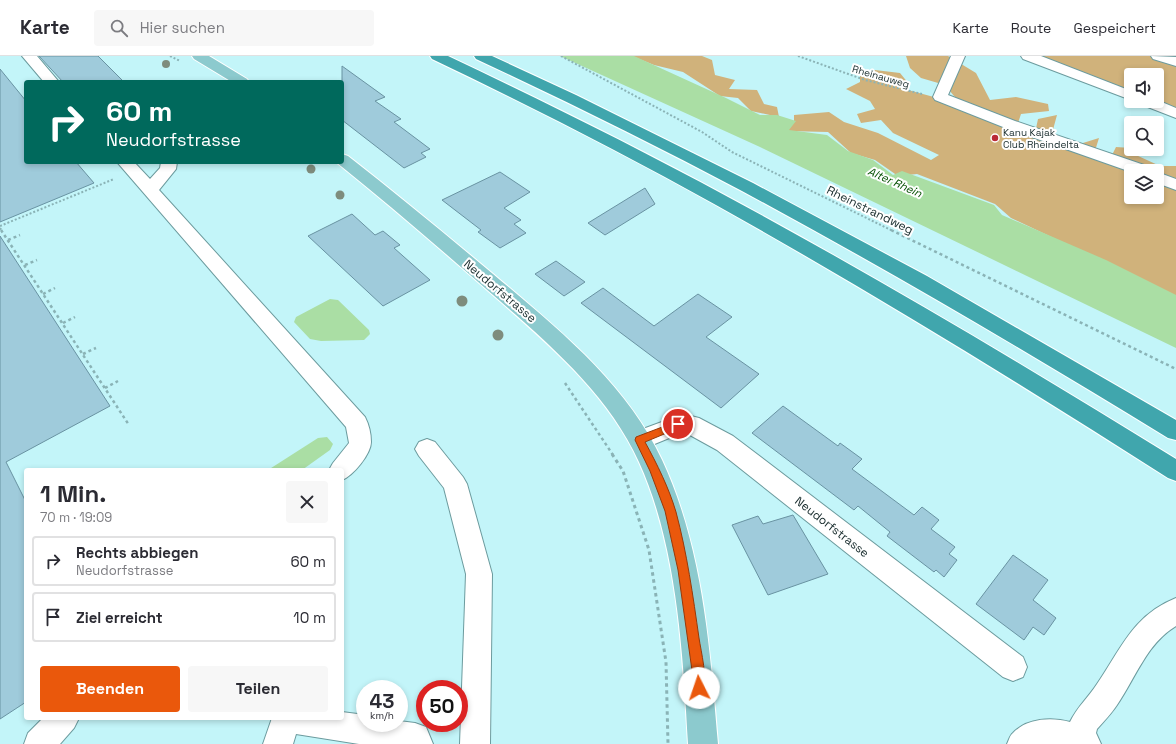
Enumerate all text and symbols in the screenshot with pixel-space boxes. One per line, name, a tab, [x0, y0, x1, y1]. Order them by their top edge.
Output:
search box	[94, 10, 374, 46]
text: Karte	[20, 15, 70, 40]
icon: search	[108, 17, 130, 39]
text: Hier suchen	[140, 18, 225, 37]
text: Karte	[953, 19, 989, 37]
text: Route	[1011, 19, 1051, 37]
text: Gespeichert	[1073, 19, 1156, 37]
street label: Rheinauweg	[851, 62, 911, 91]
map controls	[1124, 68, 1164, 204]
button: sound	[1124, 68, 1164, 108]
text: 60 m	[106, 93, 172, 129]
icon: right	[40, 96, 92, 148]
button: search	[1124, 116, 1164, 156]
place label: Kanu Kajak Club Rheindelta	[1003, 126, 1079, 151]
text: Neudorfstrasse	[106, 128, 241, 151]
marker: Kanu Kajak Club Rheindelta	[990, 133, 1000, 143]
water label: Alter Rhein	[866, 164, 924, 200]
button: layers	[1124, 164, 1164, 204]
street label: Rheinstrandweg	[824, 182, 916, 238]
street label: Neudorfstrasse	[460, 256, 540, 326]
pin	[661, 407, 695, 441]
icon: arrive	[667, 413, 689, 435]
text: 1 Min.	[40, 478, 106, 509]
button: close	[286, 481, 328, 523]
street label: Neudorfstrasse	[792, 493, 872, 561]
text: 70 m · 19:09	[40, 509, 112, 526]
text: Rechts abbiegen	[76, 543, 198, 562]
icon: right	[42, 550, 64, 572]
text: 60 m	[290, 552, 326, 571]
text: Neudorfstrasse	[76, 562, 173, 579]
icon: arrive	[42, 606, 64, 628]
text: Ziel erreicht	[76, 608, 163, 627]
text: 10 m	[293, 608, 326, 627]
button: Beenden	[40, 666, 180, 712]
button: Teilen	[188, 666, 328, 712]
position arrow	[678, 667, 720, 709]
speed limit sign: 50	[416, 680, 468, 732]
text: 43	[370, 688, 394, 714]
text: km/h	[370, 709, 394, 722]

